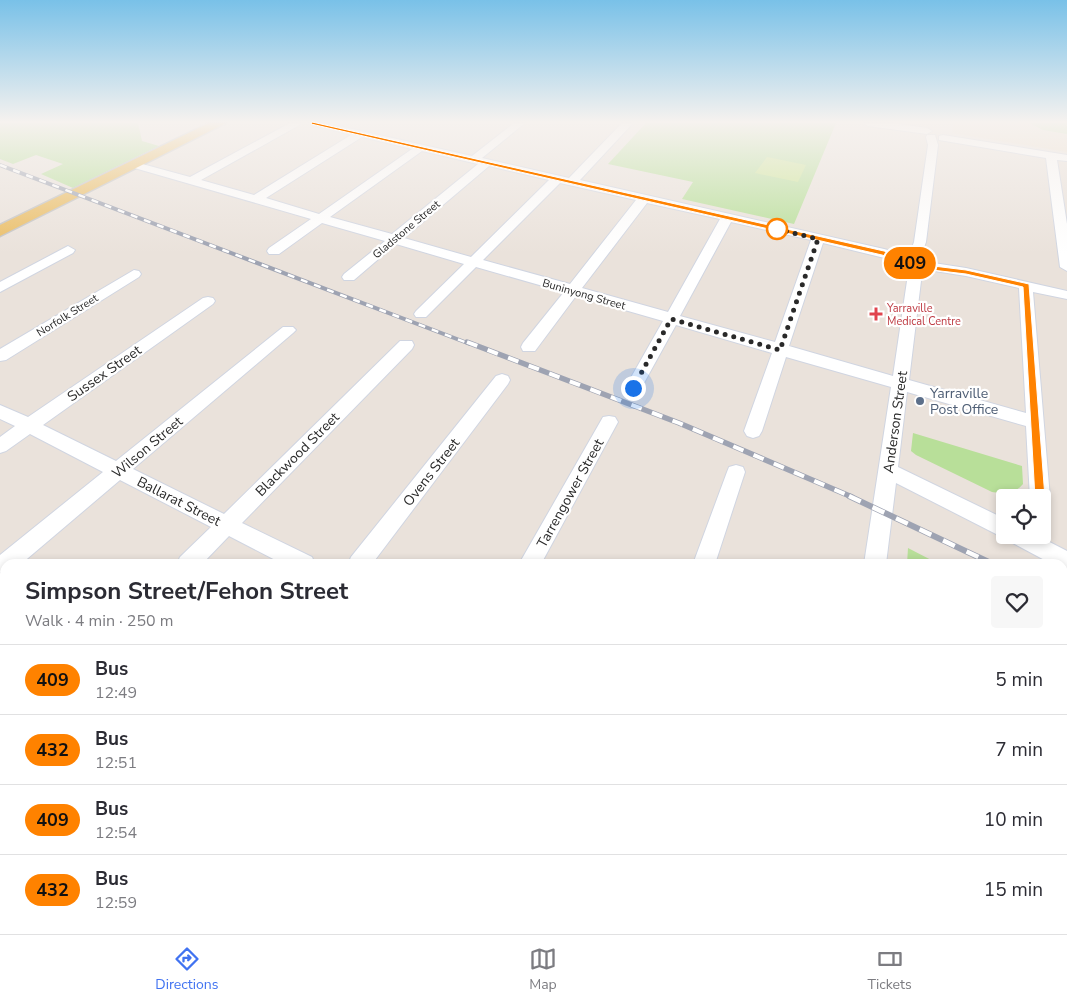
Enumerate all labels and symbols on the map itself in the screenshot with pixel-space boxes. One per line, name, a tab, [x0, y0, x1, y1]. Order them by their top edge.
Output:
street label: Gladstone Street	[369, 197, 443, 262]
unlabelled marker	[766, 218, 788, 240]
line badge: 409	[881, 247, 939, 279]
street label: Buninyong Street	[541, 275, 627, 314]
street label: Norfolk Street	[34, 291, 101, 340]
place label: Yarraville Medical Centre	[886, 301, 961, 329]
marker: Yarraville Medical Centre	[869, 307, 883, 321]
street label: Sussex Street	[63, 341, 145, 406]
street label: Anderson Street	[879, 370, 912, 474]
your location	[621, 376, 646, 401]
place label: Yarraville Post Office	[929, 384, 998, 419]
marker: Yarraville Post Office	[914, 395, 926, 407]
street label: Blackwood Street	[251, 408, 344, 500]
street label: Wilson Street	[108, 412, 187, 483]
street label: Ovens Street	[399, 434, 464, 510]
street label: Tarrengower Street	[533, 435, 608, 551]
street label: Ballarat Street	[134, 472, 224, 531]

